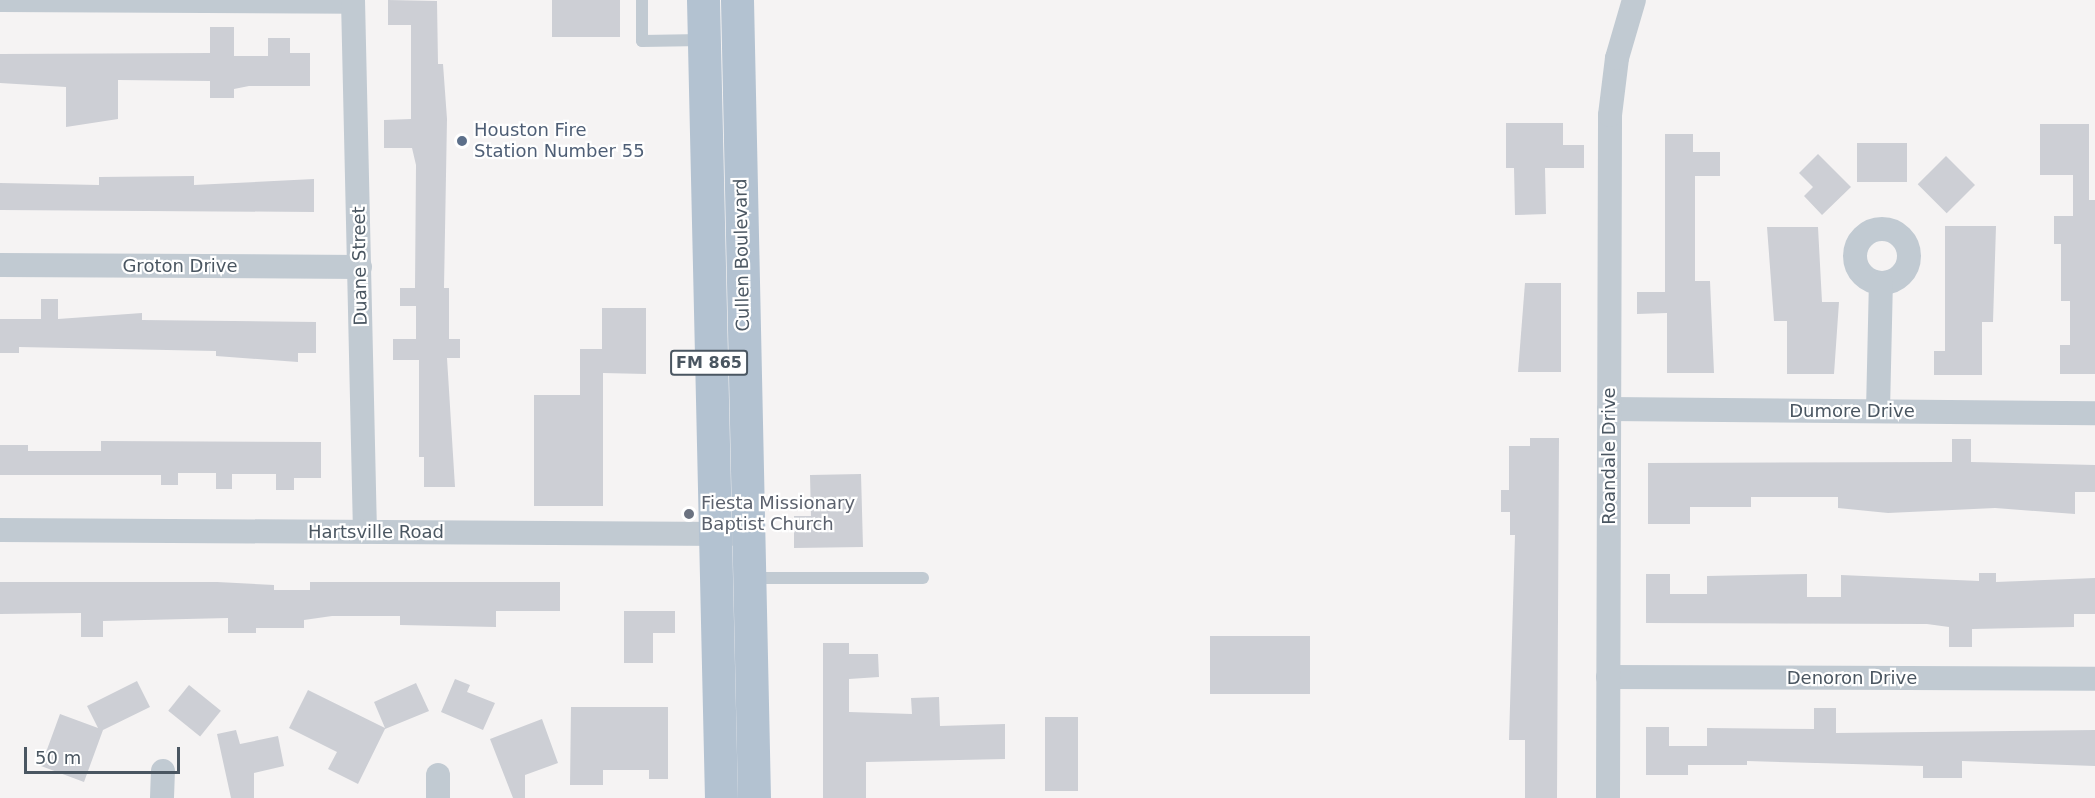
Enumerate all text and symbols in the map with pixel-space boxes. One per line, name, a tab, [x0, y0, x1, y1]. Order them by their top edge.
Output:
place label: Houston Fire Station Number 55	[474, 120, 645, 162]
marker: Houston Fire Station Number 55	[455, 134, 469, 148]
street label: Cullen Boulevard	[730, 178, 754, 332]
street label: Duane Street	[348, 206, 372, 326]
street label: Groton Drive	[122, 255, 238, 277]
road number: FM 865	[670, 350, 748, 376]
street label: Roandale Drive	[1598, 387, 1620, 525]
street label: Dumore Drive	[1789, 400, 1915, 422]
place label: Fiesta Missionary Baptist Church	[701, 493, 855, 536]
marker: Fiesta Missionary Baptist Church	[682, 507, 696, 521]
street label: Hartsville Road	[308, 521, 444, 543]
street label: Denoron Drive	[1787, 667, 1917, 689]
scale bar	[27, 735, 183, 773]
text: 50 m	[35, 747, 81, 768]

